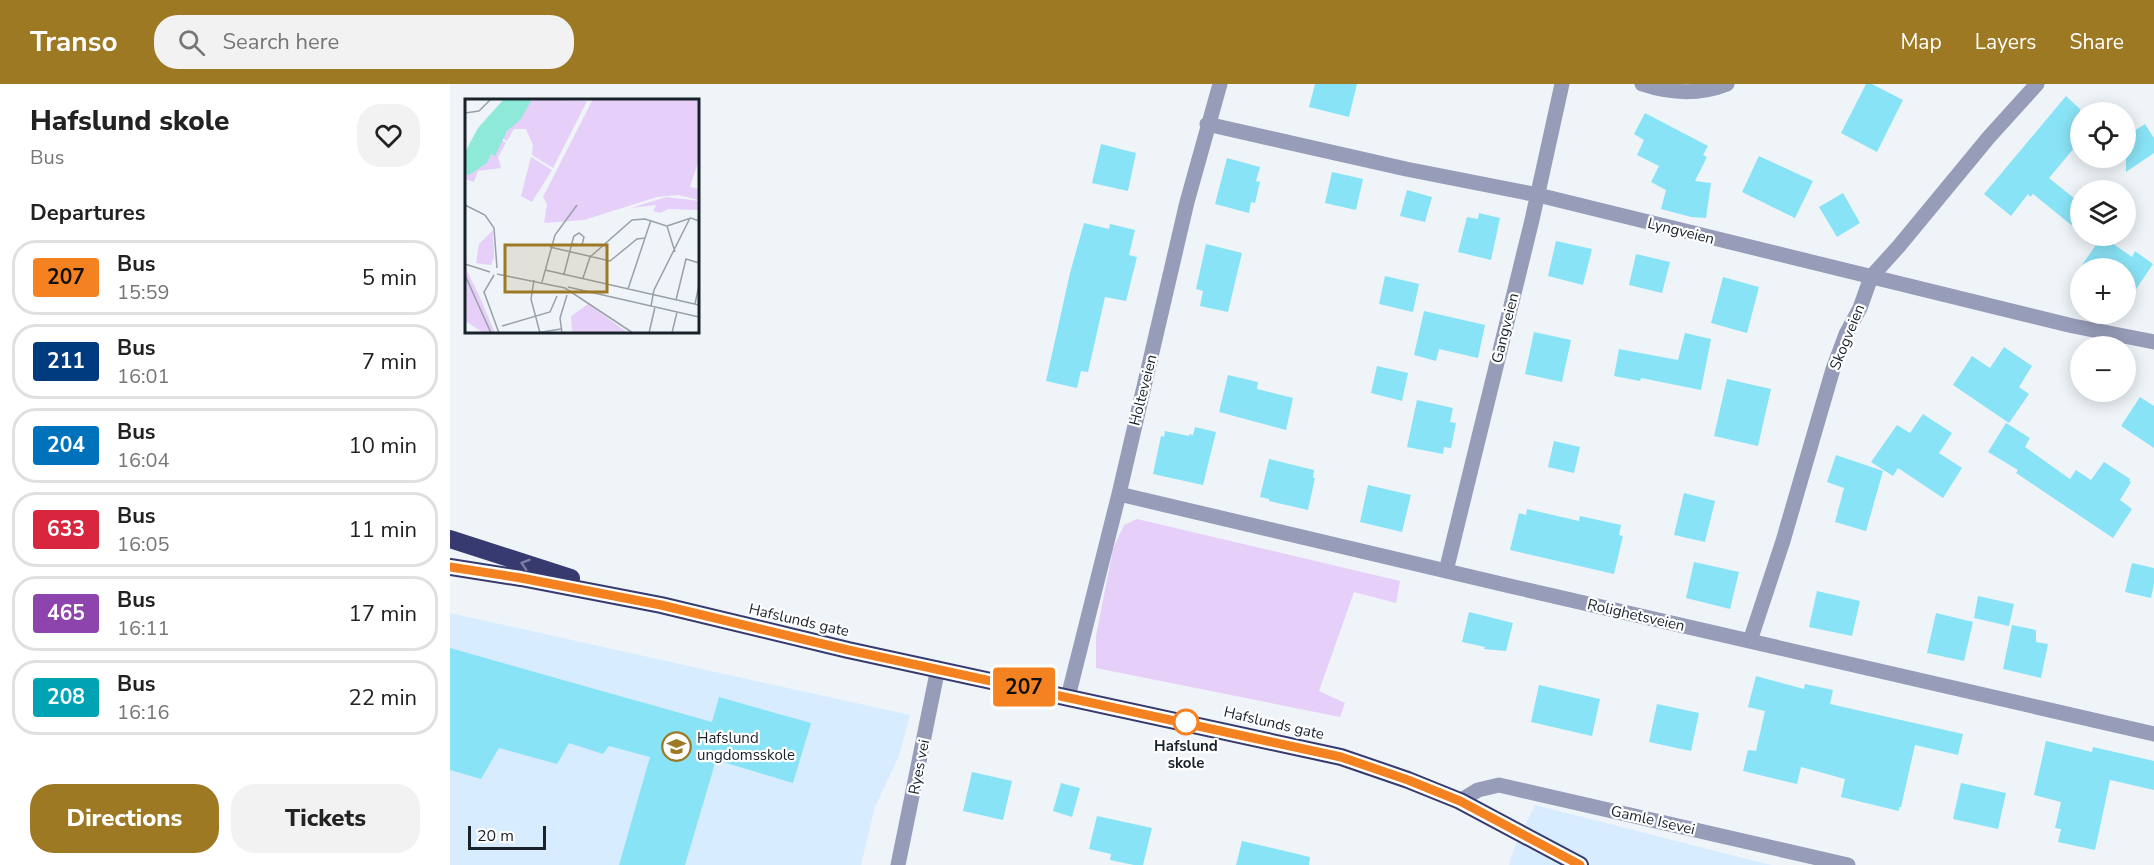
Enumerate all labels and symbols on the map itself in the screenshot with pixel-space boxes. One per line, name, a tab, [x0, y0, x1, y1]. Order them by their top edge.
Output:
inset map	[465, 99, 699, 333]
street label: Lyngveien	[1646, 213, 1716, 249]
street label: Gangveien	[1487, 291, 1523, 365]
street label: Skogveien	[1825, 301, 1869, 373]
street label: Holteveien	[1125, 352, 1161, 428]
one-way arrow	[520, 559, 531, 571]
street label: Rolighetsveien	[1585, 594, 1687, 636]
street label: Hafslunds gate	[747, 599, 851, 641]
line badge: 207	[990, 668, 1058, 706]
street label: Hafslunds gate	[1222, 702, 1326, 744]
marker: Hafslund skole	[1173, 709, 1199, 735]
place label: Hafslund ungdomsskole	[697, 728, 795, 765]
school or university icon: Hafslund ungdomsskole	[660, 731, 692, 763]
place label: Hafslund skole	[1154, 736, 1218, 773]
street label: Ryes vei	[904, 738, 934, 796]
street label: Gamle Isevei	[1609, 801, 1697, 839]
scale bar	[468, 823, 546, 850]

